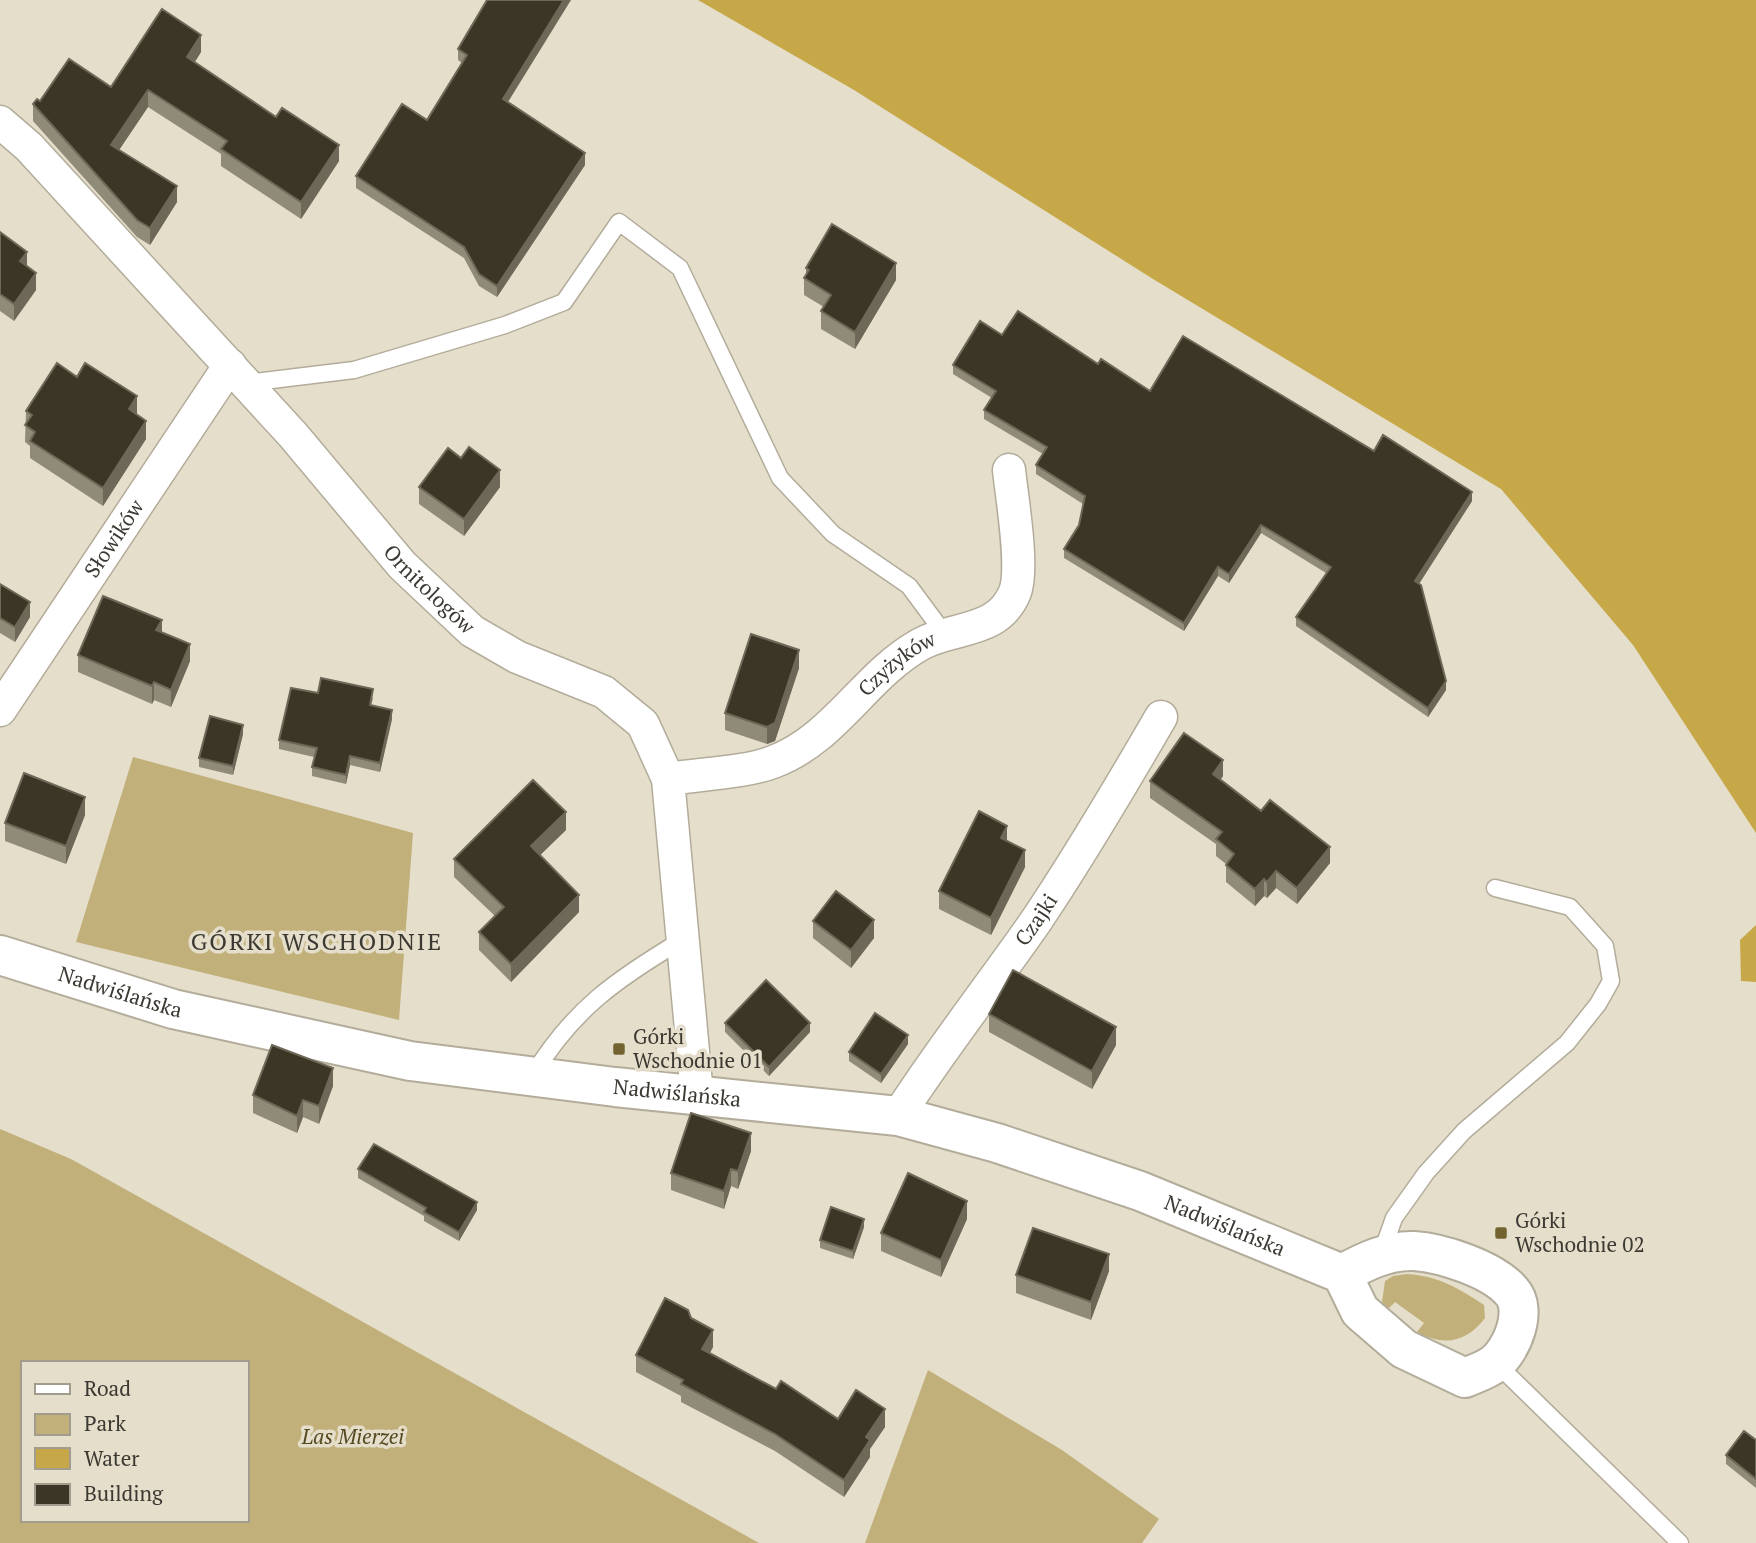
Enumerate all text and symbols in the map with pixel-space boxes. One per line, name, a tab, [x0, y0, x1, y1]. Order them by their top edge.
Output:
street label: Słowików	[77, 493, 150, 583]
street label: Ornitologów	[378, 538, 482, 640]
street label: Czyżyków	[851, 624, 940, 702]
street label: Czajki	[1008, 888, 1063, 951]
district label: GÓRKI WSCHODNIE	[191, 925, 443, 957]
street label: Nadwiślańska	[55, 959, 185, 1024]
place label: Górki Wschodnie 01	[633, 1022, 763, 1074]
marker: Górki Wschodnie 01	[611, 1041, 627, 1057]
street label: Nadwiślańska	[612, 1072, 743, 1113]
street label: Nadwiślańska	[1160, 1188, 1290, 1262]
place label: Górki Wschodnie 02	[1515, 1206, 1645, 1258]
marker: Górki Wschodnie 02	[1493, 1225, 1509, 1241]
legend	[21, 1361, 248, 1522]
text: Road	[84, 1374, 131, 1402]
text: Park	[84, 1409, 126, 1437]
park label: Las Mierzei	[301, 1422, 404, 1450]
text: Water	[84, 1444, 139, 1472]
text: Building	[84, 1479, 164, 1507]

